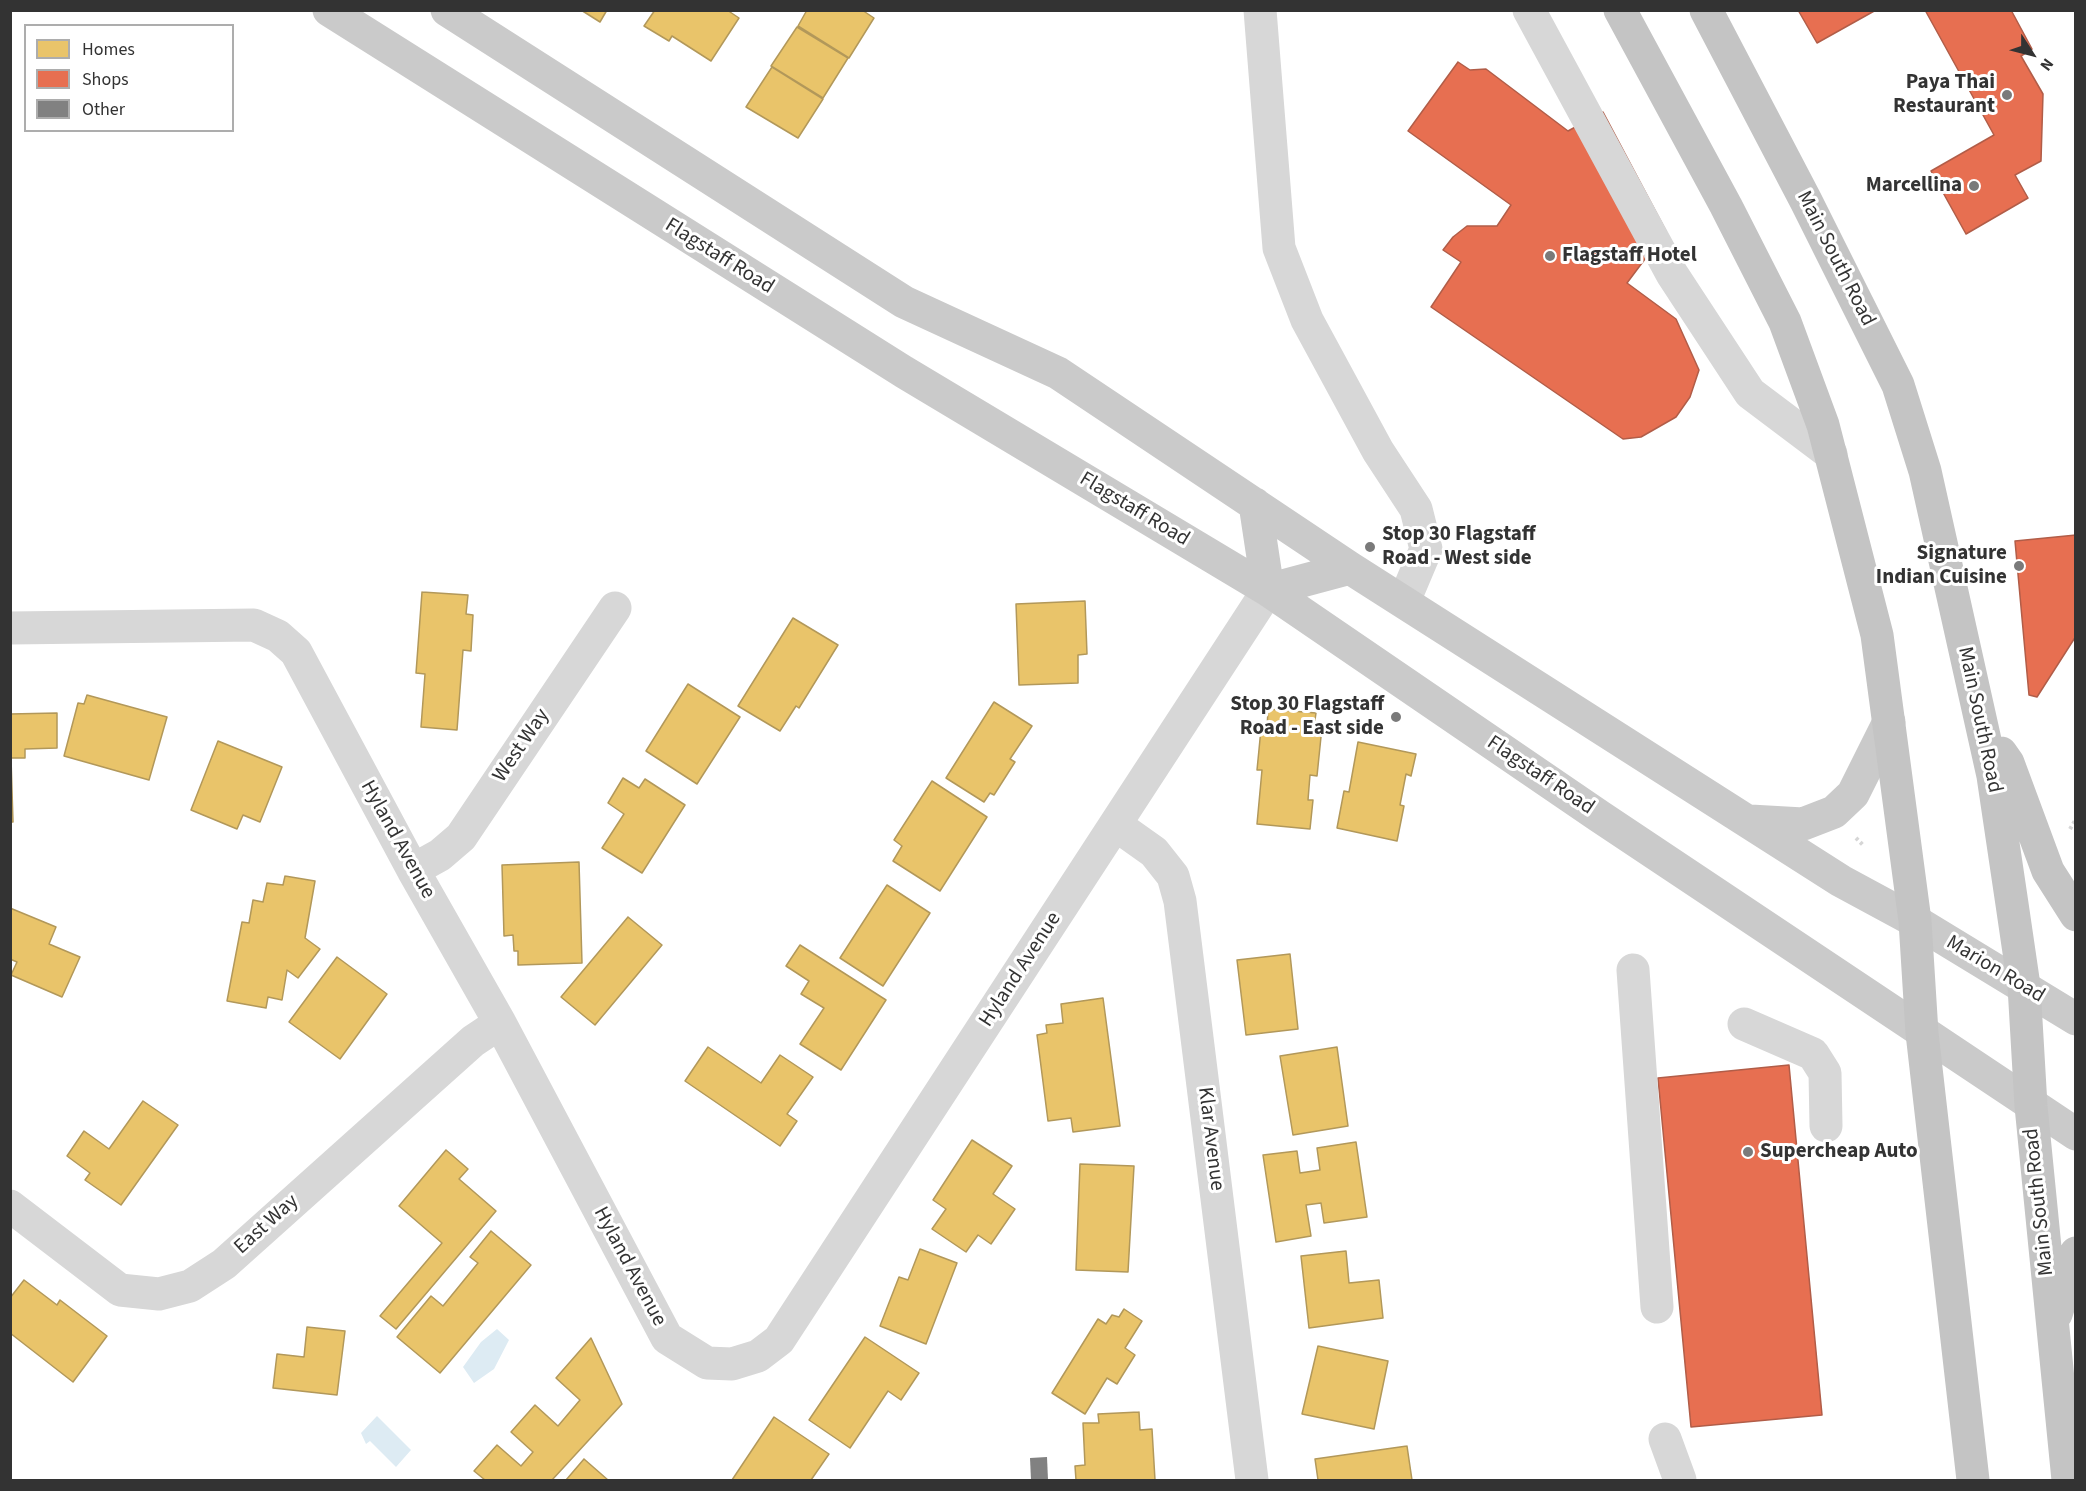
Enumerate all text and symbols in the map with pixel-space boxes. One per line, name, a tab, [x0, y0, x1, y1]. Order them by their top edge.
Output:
legend	[24, 24, 234, 132]
north arrow	[2002, 24, 2062, 84]
text: Homes	[82, 37, 135, 62]
text: N	[2035, 54, 2059, 75]
text: Shops	[82, 67, 129, 92]
place label: Paya Thai Restaurant	[1893, 70, 1995, 120]
marker: Paya Thai Restaurant	[2000, 88, 2014, 102]
text: Other	[82, 97, 125, 122]
place label: Marcellina	[1866, 173, 1962, 199]
marker: Marcellina	[1967, 179, 1981, 193]
street label: Main South Road	[1790, 187, 1880, 331]
street label: Flagstaff Road	[660, 213, 778, 301]
place label: Flagstaff Hotel	[1562, 243, 1697, 269]
marker: Flagstaff Hotel	[1543, 249, 1557, 263]
street label: Flagstaff Road	[1074, 467, 1194, 553]
place label: Stop 30 Flagstaff Road - West side	[1382, 522, 1536, 572]
marker: Stop 30 Flagstaff Road - West side	[1363, 540, 1377, 554]
place label: Signature Indian Cuisine	[1876, 541, 2007, 591]
marker: Signature Indian Cuisine	[2012, 559, 2026, 573]
street label: Main South Road	[1951, 645, 2007, 795]
place label: Stop 30 Flagstaff Road - East side	[1230, 692, 1384, 742]
street label: West Way	[488, 704, 556, 788]
marker: Stop 30 Flagstaff Road - East side	[1389, 710, 1403, 724]
street label: Flagstaff Road	[1482, 731, 1598, 821]
street label: Hyland Avenue	[354, 776, 440, 904]
street label: Hyland Avenue	[975, 908, 1067, 1032]
street label: Marion Road	[1941, 931, 2049, 1009]
street label: Klar Avenue	[1191, 1086, 1229, 1192]
street label: Main South Road	[2020, 1127, 2060, 1277]
place label: Supercheap Auto	[1760, 1139, 1918, 1165]
marker: Supercheap Auto	[1741, 1145, 1755, 1159]
street label: East Way	[230, 1190, 304, 1260]
street label: Hyland Avenue	[587, 1203, 671, 1331]

